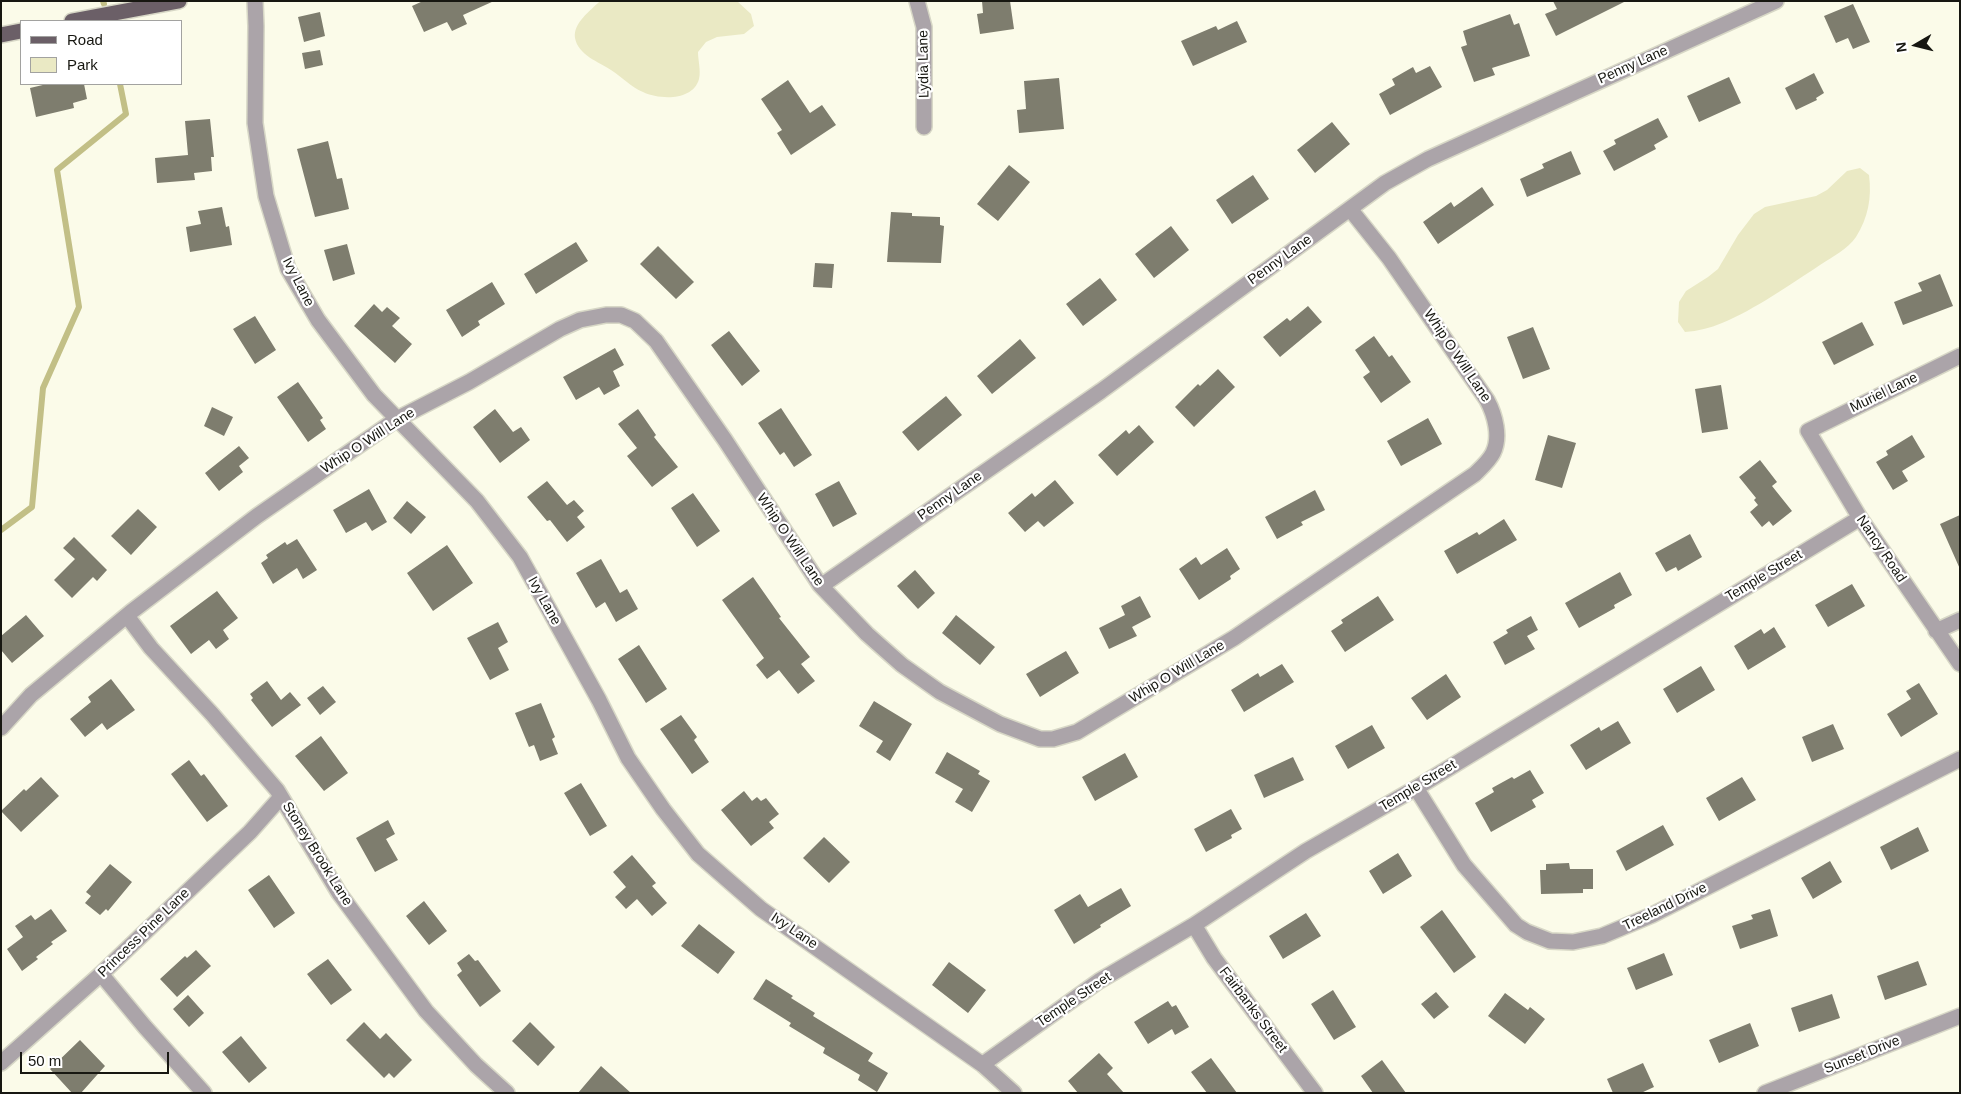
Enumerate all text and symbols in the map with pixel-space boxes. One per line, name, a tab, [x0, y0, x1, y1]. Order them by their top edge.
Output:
legend	[20, 20, 182, 85]
north arrow	[1891, 20, 1941, 70]
street label: Lydia Lane	[915, 30, 933, 98]
text: Road	[67, 31, 103, 48]
text: N	[1893, 41, 1910, 53]
street label: Penny Lane	[1595, 42, 1671, 88]
text: Park	[67, 56, 98, 73]
street label: Penny Lane	[1245, 231, 1315, 289]
street label: Ivy Lane	[279, 255, 317, 309]
street label: Whip O Will Lane	[1420, 306, 1494, 406]
street label: Muriel Lane	[1847, 369, 1921, 417]
street label: Whip O Will Lane	[318, 405, 418, 477]
street label: Penny Lane	[915, 468, 985, 524]
street label: Whip O Will Lane	[753, 490, 827, 590]
street label: Nancy Road	[1852, 512, 1910, 586]
street label: Temple Street	[1723, 547, 1805, 605]
street label: Ivy Lane	[524, 574, 564, 628]
street label: Whip O Will Lane	[1126, 637, 1228, 707]
street label: Temple Street	[1377, 757, 1459, 815]
street label: Stoney Brook Lane	[278, 799, 356, 909]
street label: Treeland Drive	[1620, 879, 1710, 935]
street label: Princess Pine Lane	[95, 885, 193, 981]
street label: Ivy Lane	[767, 909, 821, 953]
street label: Fairbanks Street	[1215, 964, 1291, 1056]
street label: Temple Street	[1033, 969, 1115, 1031]
street label: Sunset Drive	[1822, 1032, 1902, 1078]
scale bar	[22, 1042, 171, 1074]
text: 50 m	[28, 1052, 61, 1069]

